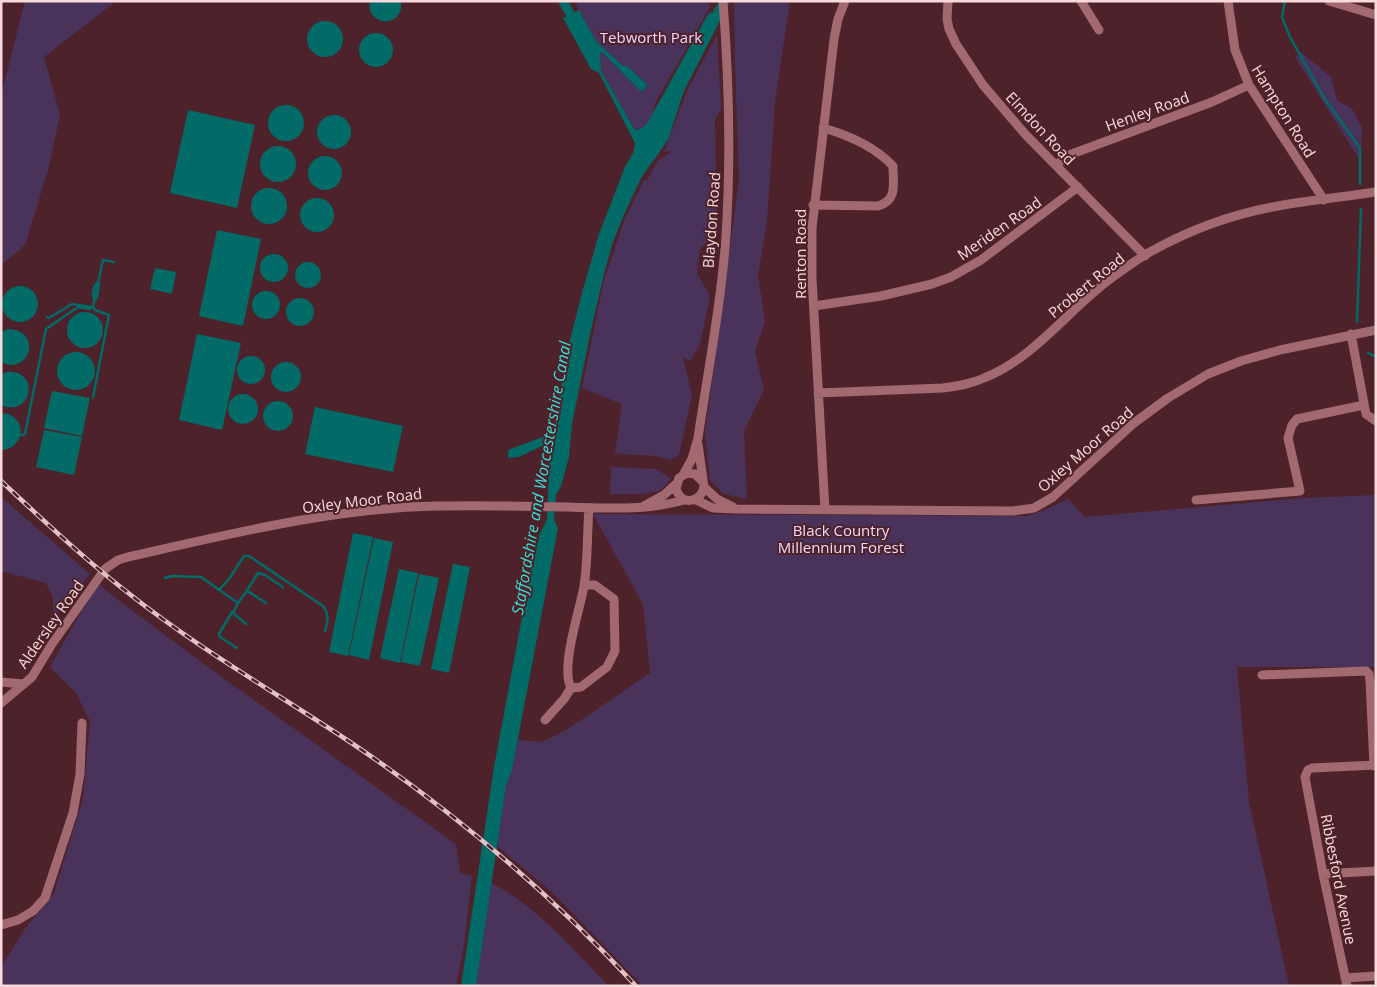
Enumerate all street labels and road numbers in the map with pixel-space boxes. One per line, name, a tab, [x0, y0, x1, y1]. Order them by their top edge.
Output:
street label: Hampton Road	[1248, 61, 1320, 161]
street label: Elmdon Road	[1002, 87, 1080, 169]
street label: Henley Road	[1102, 87, 1192, 135]
street label: Blaydon Road	[698, 171, 724, 269]
street label: Meriden Road	[953, 192, 1045, 264]
street label: Renton Road	[790, 209, 810, 299]
street label: Probert Road	[1044, 248, 1128, 322]
street label: Oxley Moor Road	[1033, 402, 1137, 496]
street label: Oxley Moor Road	[301, 483, 423, 517]
street label: Aldersley Road	[12, 576, 88, 672]
street label: Ribbesford Avenue	[1317, 812, 1361, 946]

